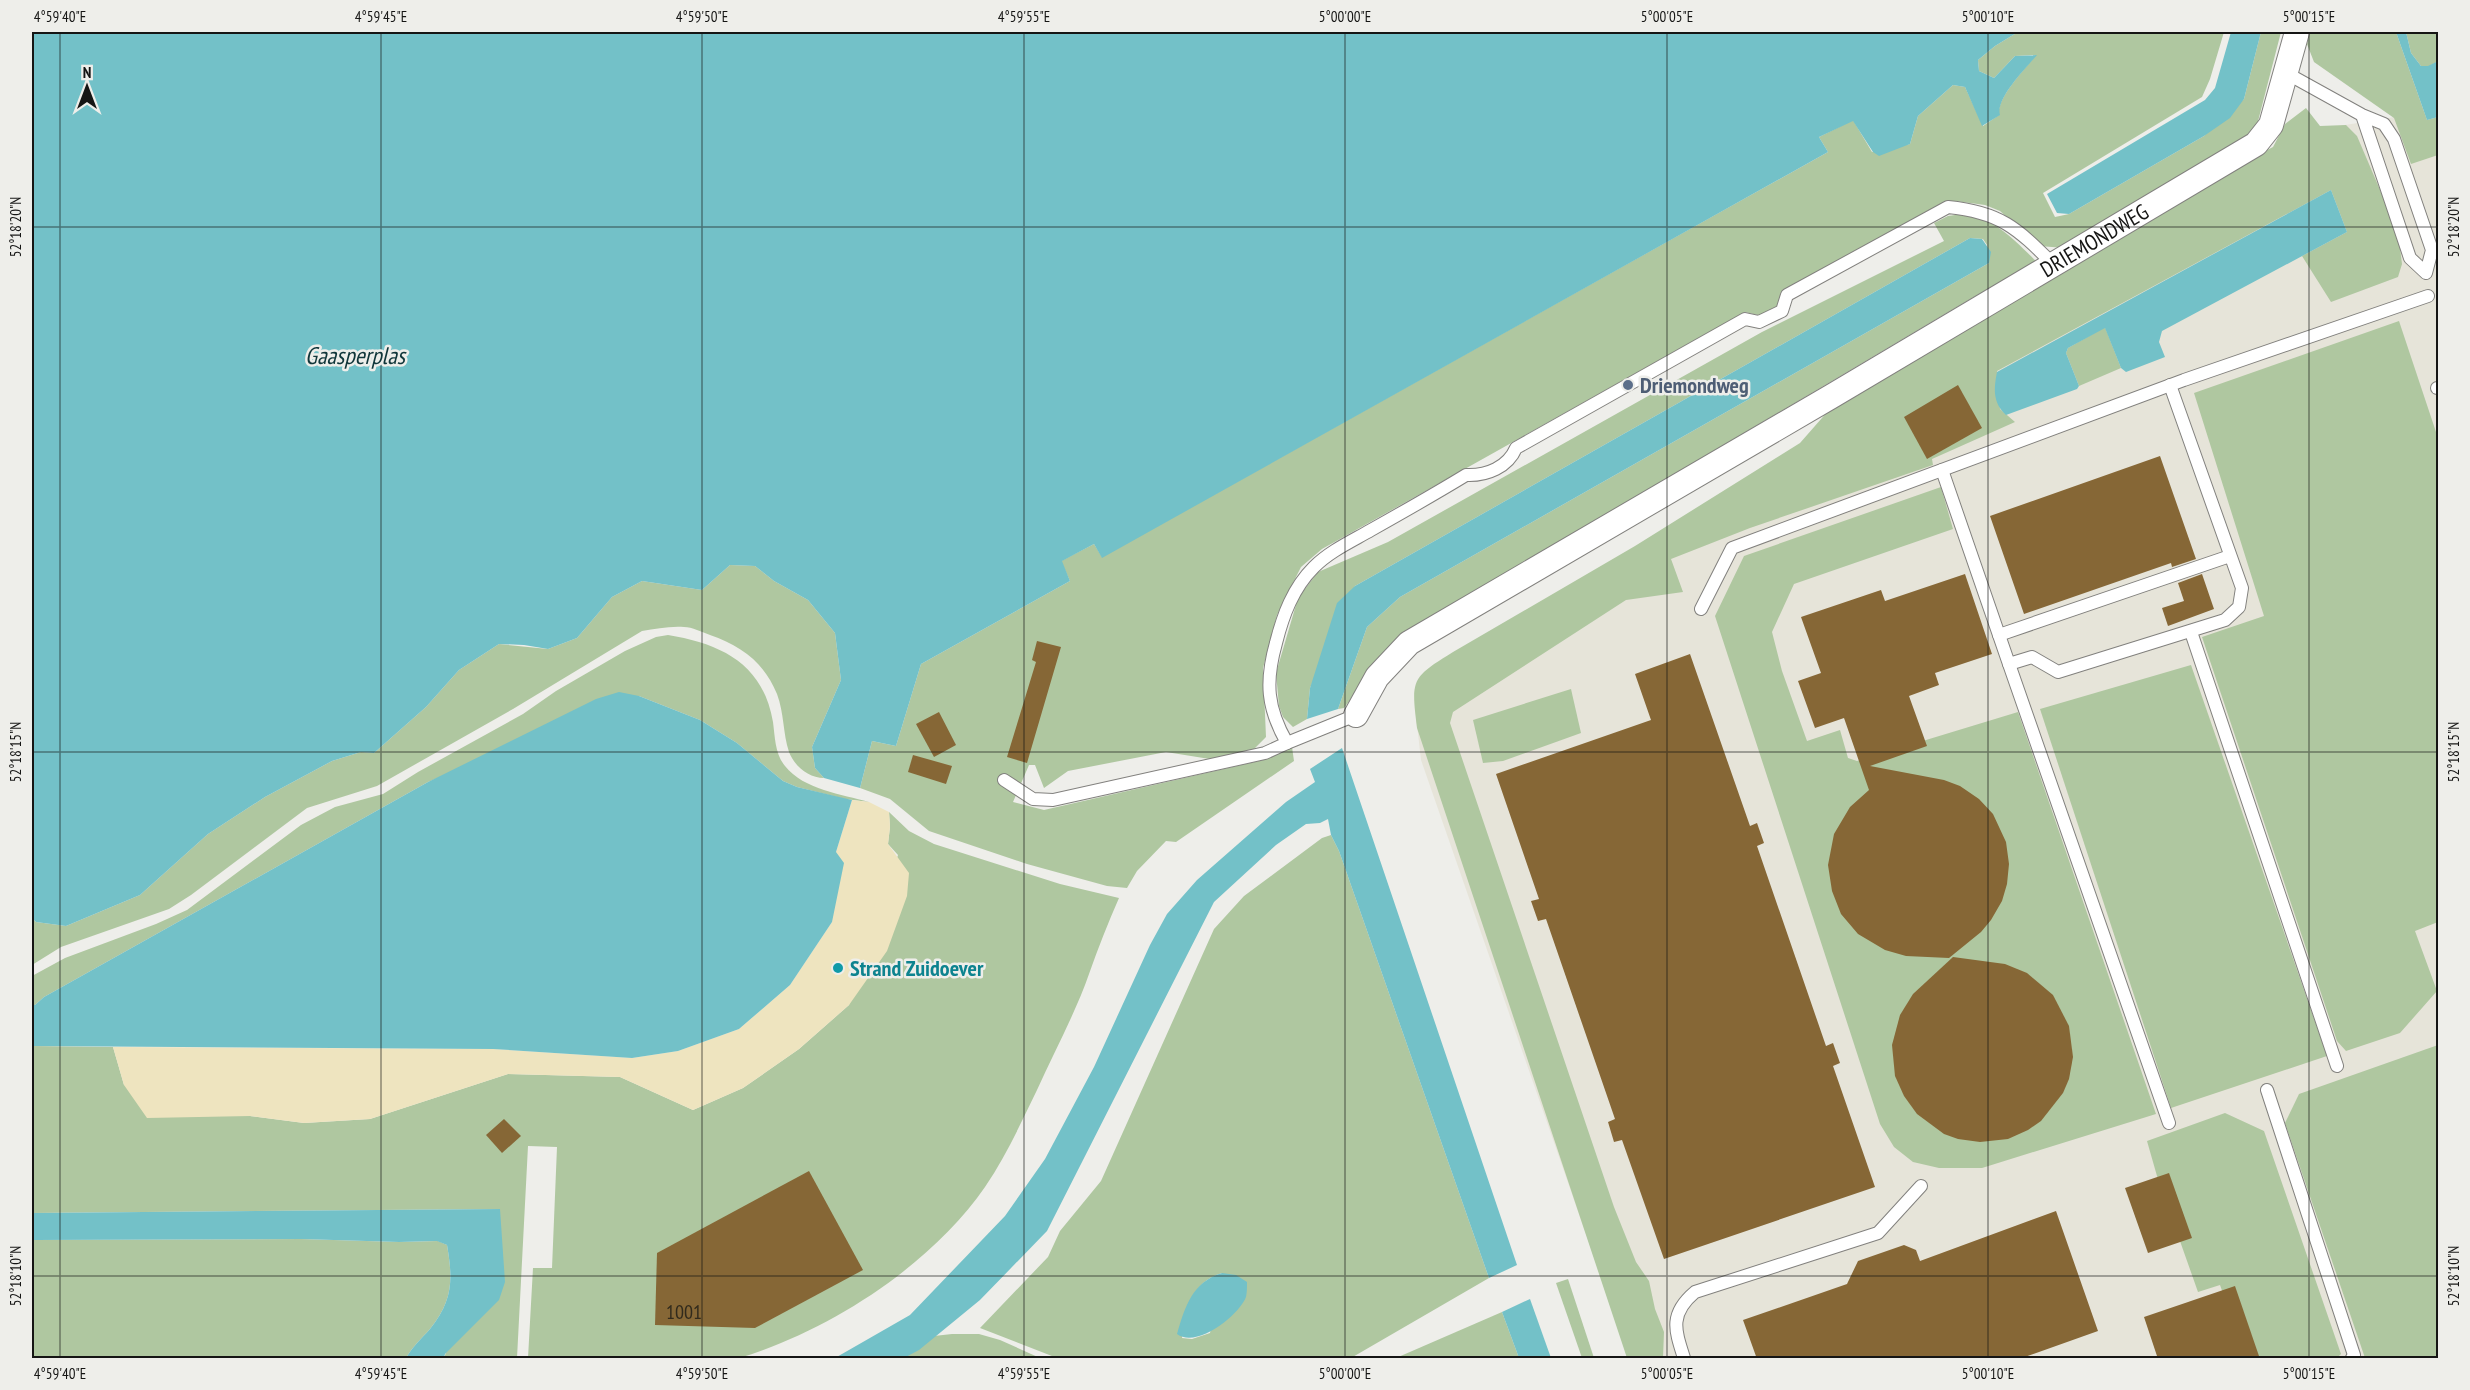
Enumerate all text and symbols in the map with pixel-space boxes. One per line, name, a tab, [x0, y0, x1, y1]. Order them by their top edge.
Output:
text: 4°59'40"E	[34, 7, 86, 26]
text: 4°59'45"E	[355, 7, 407, 26]
text: 4°59'50"E	[676, 7, 728, 26]
text: 4°59'55"E	[998, 7, 1050, 26]
text: 5°00'00"E	[1319, 7, 1371, 26]
text: 5°00'05"E	[1641, 7, 1693, 26]
text: 5°00'10"E	[1962, 7, 2014, 26]
text: 5°00'15"E	[2283, 7, 2335, 26]
north arrow	[57, 57, 117, 117]
text: N	[83, 62, 91, 82]
text: 52°18'20"N	[6, 197, 25, 257]
street label: DRIEMONDWEG	[2035, 197, 2153, 283]
text: 52°18'20"N	[2444, 197, 2463, 257]
water label: Gaasperplas	[305, 340, 408, 371]
place label: Driemondweg	[1640, 371, 1749, 399]
marker: Driemondweg	[1621, 378, 1635, 392]
text: 52°18'15"N	[6, 722, 25, 782]
text: 52°18'15"N	[2444, 722, 2463, 782]
place label: Strand Zuidoever	[850, 954, 984, 982]
marker: Strand Zuidoever	[831, 961, 845, 975]
text: 52°18'10"N	[6, 1246, 25, 1306]
text: 52°18'10"N	[2444, 1246, 2463, 1306]
house number: 1001	[666, 1299, 702, 1325]
text: 4°59'40"E	[34, 1364, 86, 1383]
text: 4°59'45"E	[355, 1364, 407, 1383]
text: 4°59'50"E	[676, 1364, 728, 1383]
text: 4°59'55"E	[998, 1364, 1050, 1383]
text: 5°00'00"E	[1319, 1364, 1371, 1383]
text: 5°00'05"E	[1641, 1364, 1693, 1383]
text: 5°00'10"E	[1962, 1364, 2014, 1383]
text: 5°00'15"E	[2283, 1364, 2335, 1383]

